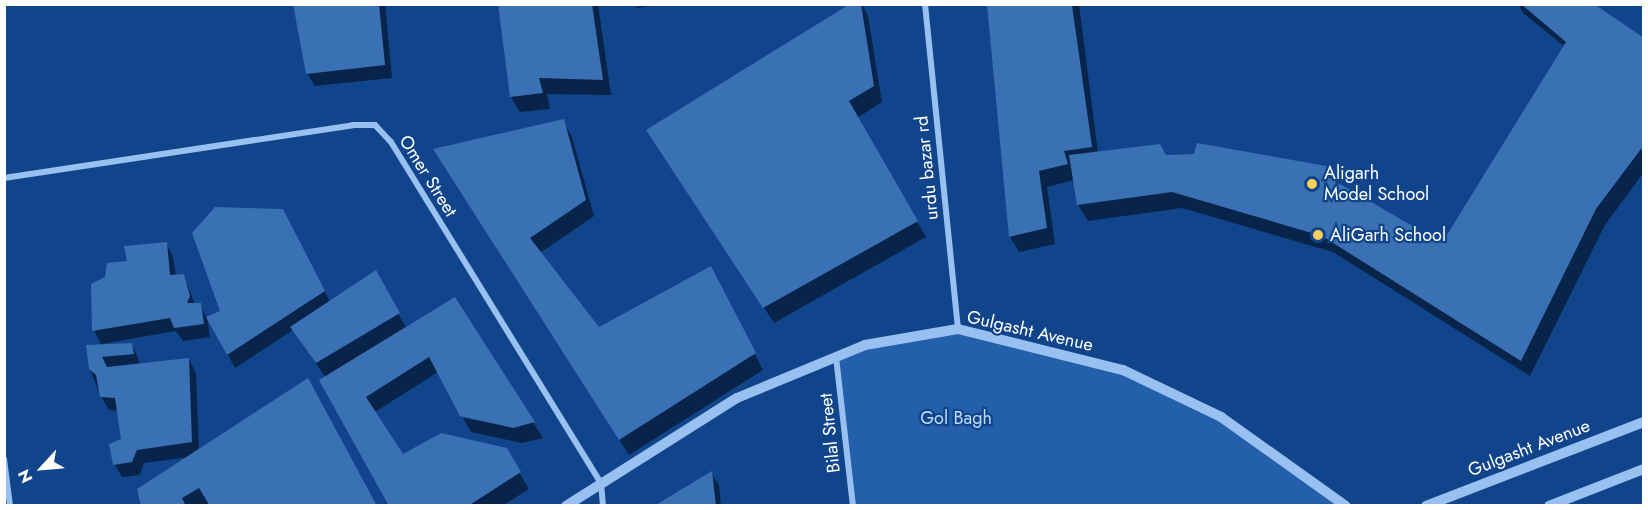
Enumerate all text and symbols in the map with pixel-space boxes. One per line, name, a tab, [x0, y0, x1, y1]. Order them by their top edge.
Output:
street label: urdu bazar rd	[911, 115, 943, 221]
street label: Omer Street	[394, 131, 462, 221]
place label: Aligarh Model School	[1324, 163, 1429, 206]
marker: Aligarh Model School	[1305, 177, 1319, 191]
place label: AliGarh School	[1330, 224, 1446, 246]
marker: AliGarh School	[1311, 228, 1325, 242]
street label: Gulgasht Avenue	[965, 306, 1095, 356]
street label: Bilal Street	[815, 392, 845, 474]
park label: Gol Bagh	[920, 407, 992, 429]
street label: Gulgasht Avenue	[1465, 415, 1593, 481]
north arrow	[12, 438, 72, 498]
text: N	[12, 465, 38, 487]

